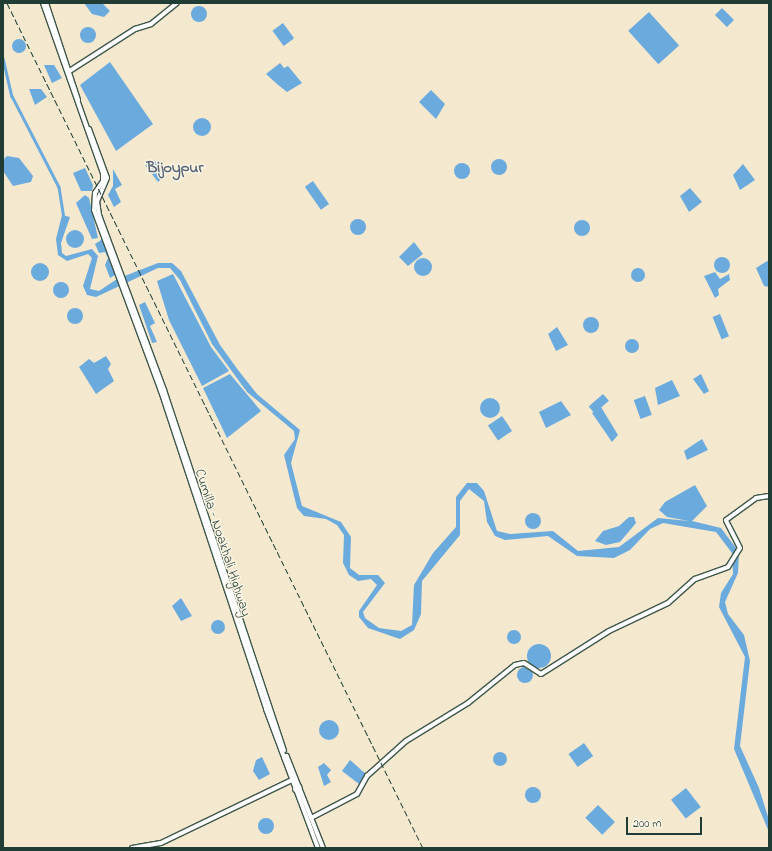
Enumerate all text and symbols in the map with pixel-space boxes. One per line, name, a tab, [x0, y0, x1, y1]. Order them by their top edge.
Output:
district label: Bijoypur	[147, 158, 203, 178]
street label: Cumilla - Noakhali Highway	[190, 467, 254, 619]
scale bar	[628, 809, 704, 835]
text: 200 m	[633, 815, 662, 833]

